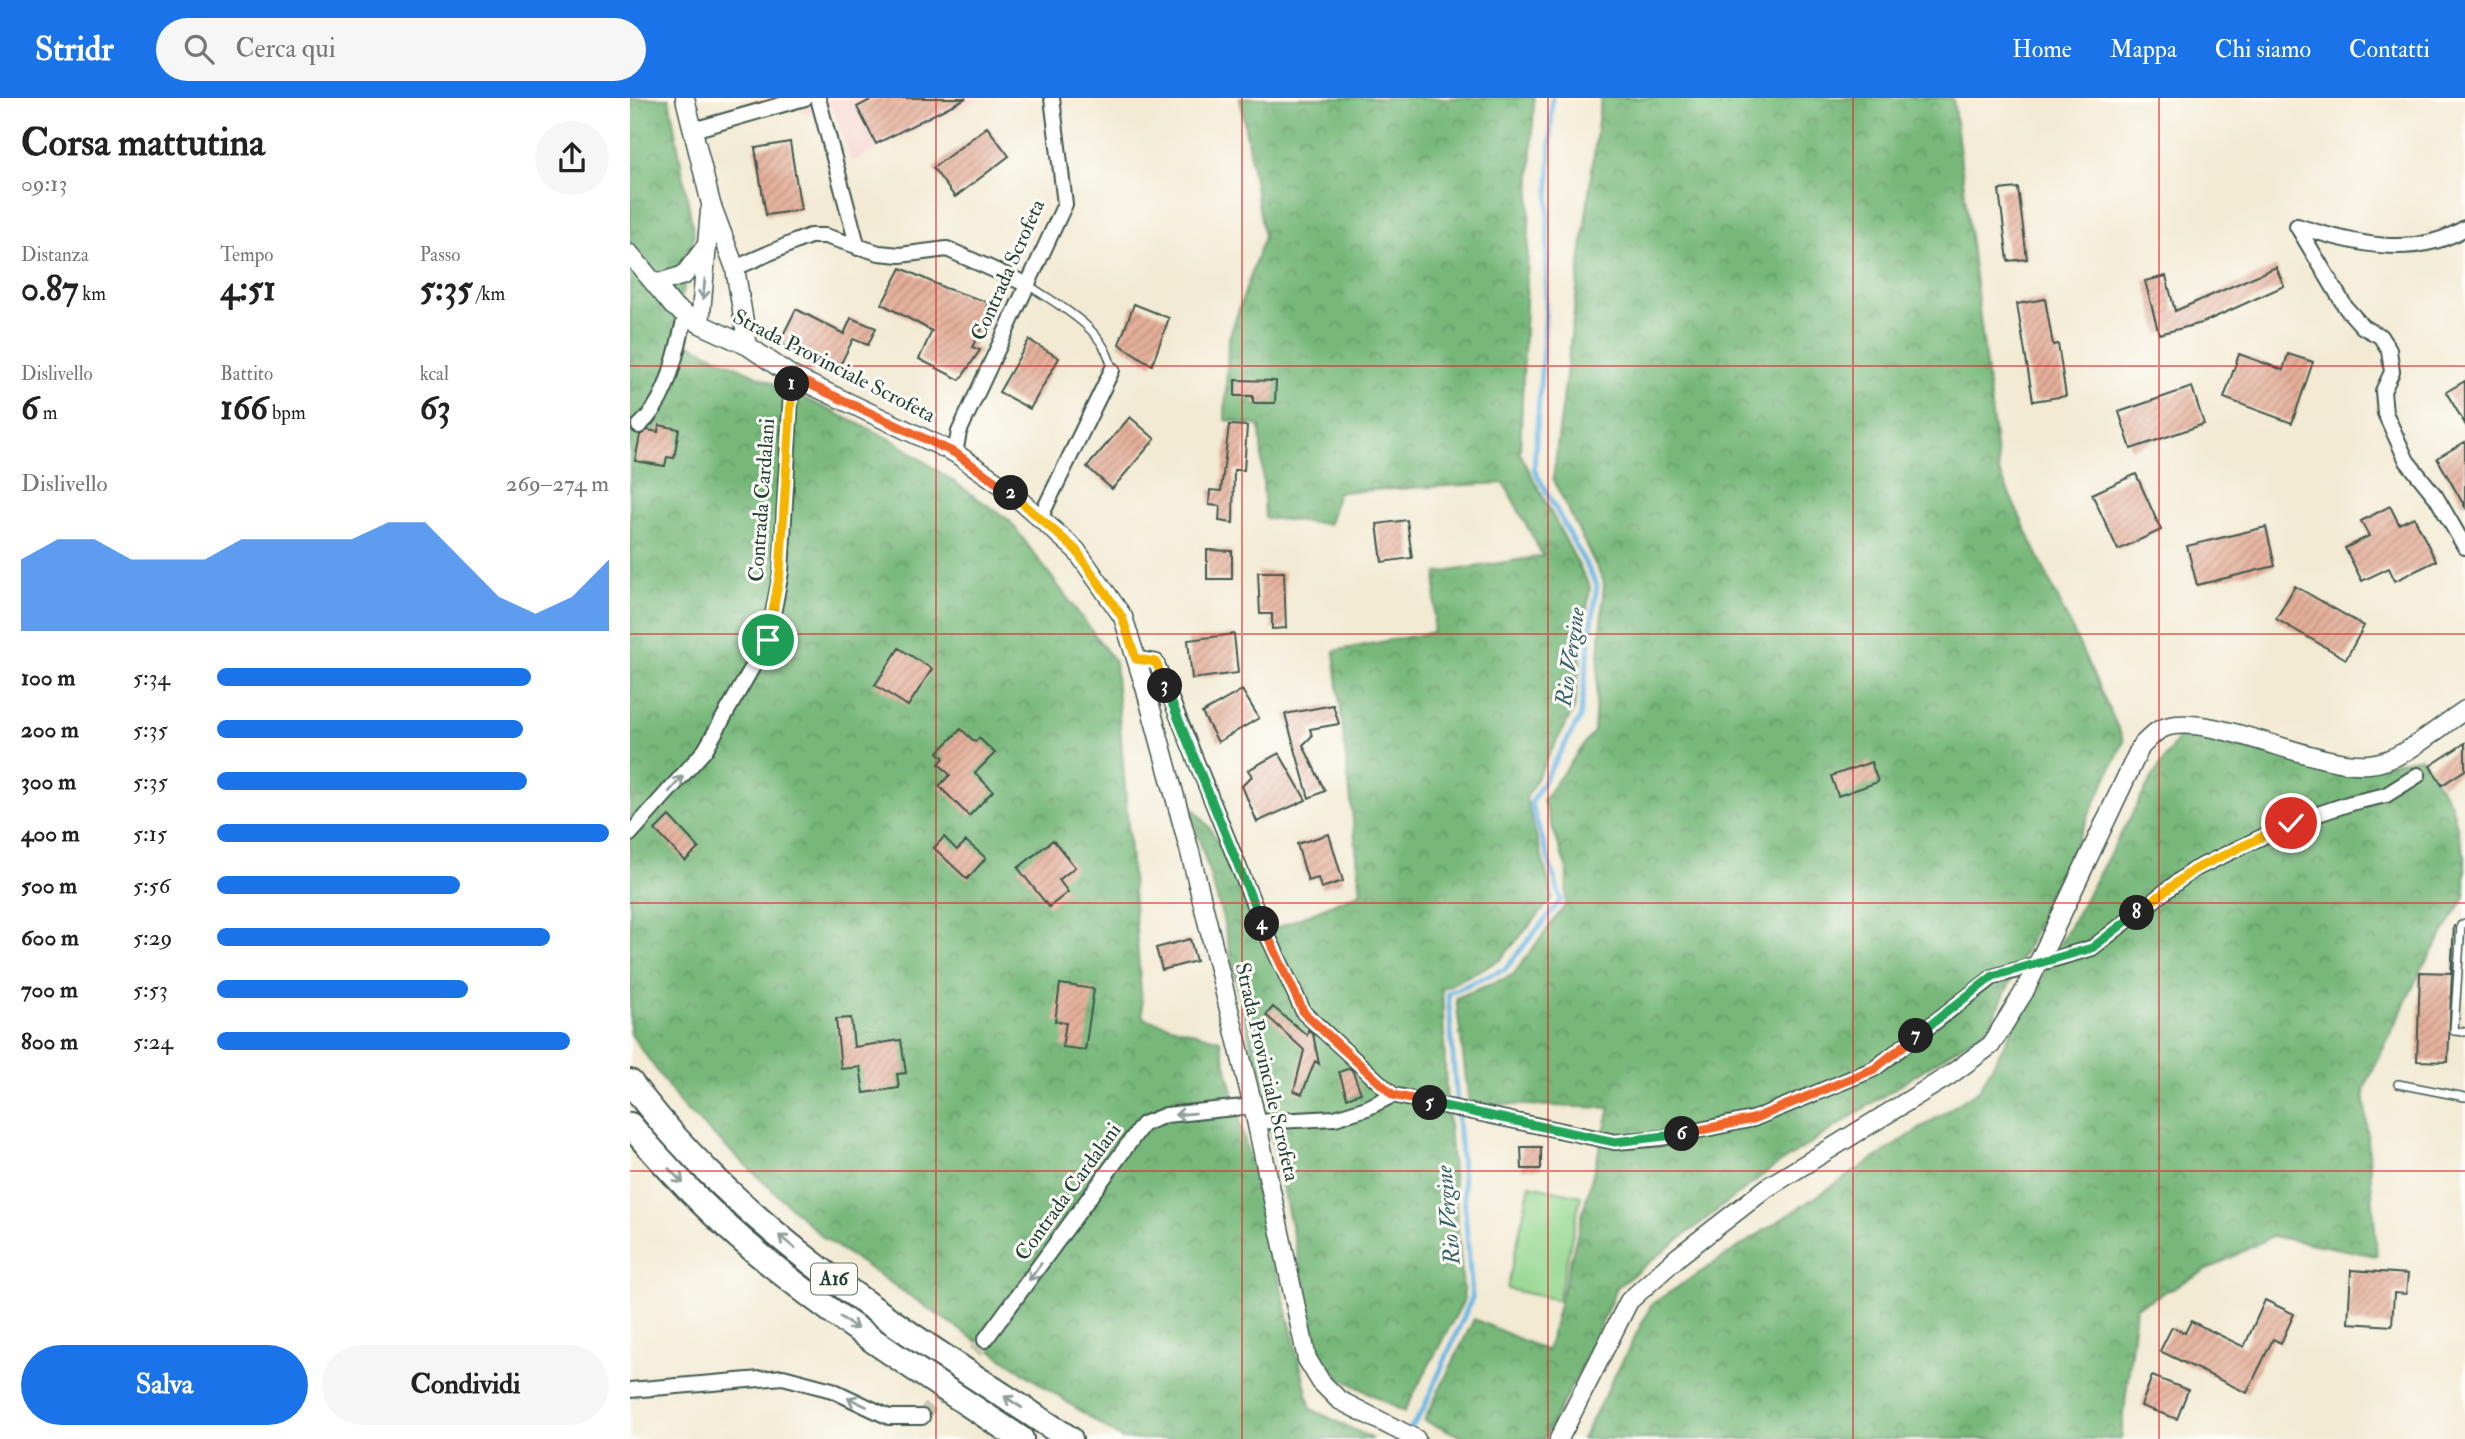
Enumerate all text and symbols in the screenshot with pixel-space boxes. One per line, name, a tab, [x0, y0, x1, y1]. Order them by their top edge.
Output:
search box	[156, 18, 646, 81]
text: Stridr	[35, 29, 114, 70]
icon: search	[180, 30, 218, 68]
text: Cerca qui	[236, 33, 336, 65]
text: Home	[2012, 34, 2072, 65]
text: Mappa	[2110, 34, 2177, 65]
text: Chi siamo	[2215, 34, 2311, 65]
text: Contatti	[2349, 34, 2430, 65]
text: Corsa mattutina	[21, 119, 265, 167]
button: share	[535, 121, 609, 195]
text: 09:13	[21, 169, 67, 198]
street label: Contrada Scrofeta	[965, 195, 1051, 345]
text: Distanza	[21, 243, 89, 267]
text: Tempo	[220, 243, 273, 267]
text: Passo	[420, 243, 460, 267]
text: 0.87	[21, 267, 78, 311]
text: 4:51	[220, 267, 276, 311]
text: 5:35	[420, 267, 473, 311]
one-way arrow	[697, 277, 710, 300]
text: km	[78, 282, 106, 306]
text: /km	[473, 282, 505, 306]
street label: Strada Provinciale Scrofeta	[728, 303, 940, 429]
text: Dislivello	[21, 362, 93, 386]
text: Battito	[220, 362, 273, 386]
text: kcal	[420, 362, 449, 386]
pin: 1	[774, 366, 810, 402]
text: 1	[788, 371, 795, 395]
text: 6	[21, 386, 39, 430]
text: 166	[220, 386, 268, 430]
text: 63	[420, 386, 451, 430]
text: m	[39, 401, 57, 425]
text: bpm	[268, 401, 306, 425]
street label: Contrada Cardalani	[743, 417, 781, 583]
text: Dislivello	[21, 469, 108, 498]
text: 269–274 m	[506, 469, 609, 498]
pin: 2	[994, 476, 1028, 510]
text: 2	[1006, 480, 1015, 504]
water label: Rio Vergine	[1549, 605, 1591, 709]
pin	[738, 610, 798, 670]
icon: arrive	[749, 621, 787, 659]
text: 100 m	[21, 663, 75, 692]
text: 5:34	[133, 663, 170, 692]
pin: 3	[1148, 668, 1182, 704]
text: 3	[1161, 673, 1168, 697]
text: 200 m	[21, 715, 79, 744]
text: 5:35	[133, 715, 168, 744]
text: 300 m	[21, 767, 76, 796]
text: 5:35	[133, 767, 168, 796]
one-way arrow	[668, 775, 684, 793]
pin	[2261, 793, 2321, 853]
icon: check	[2272, 804, 2310, 842]
text: 400 m	[21, 819, 80, 848]
text: 5:15	[133, 819, 167, 848]
text: 500 m	[21, 871, 77, 900]
text: 5:56	[133, 871, 170, 900]
pin: 8	[2120, 896, 2154, 930]
text: 8	[2132, 900, 2141, 924]
pin: 4	[1244, 906, 1280, 942]
text: 4	[1256, 911, 1267, 935]
text: 600 m	[21, 923, 79, 952]
text: 5:29	[133, 923, 172, 952]
street label: Strada Provinciale Scrofeta	[1229, 960, 1305, 1184]
text: 700 m	[21, 975, 78, 1004]
text: 5:53	[133, 975, 168, 1004]
pin: 7	[1898, 1018, 1934, 1054]
text: 7	[1911, 1023, 1920, 1047]
text: 800 m	[21, 1027, 78, 1056]
text: 5:24	[133, 1027, 173, 1056]
pin: 5	[1412, 1086, 1448, 1121]
text: 5	[1425, 1090, 1434, 1114]
one-way arrow	[1175, 1107, 1197, 1120]
pin: 6	[1664, 1116, 1700, 1152]
street label: Contrada Cardalani	[1009, 1117, 1127, 1266]
text: 6	[1677, 1121, 1686, 1145]
water label: Rio Vergine	[1429, 1164, 1467, 1267]
one-way arrow	[667, 1167, 684, 1184]
one-way arrow	[779, 1234, 797, 1250]
one-way arrow	[1028, 1263, 1043, 1282]
road number: A16	[811, 1264, 857, 1294]
one-way arrow	[839, 1316, 858, 1330]
button: Salva	[21, 1345, 308, 1425]
button: Condividi	[322, 1345, 609, 1425]
one-way arrow	[1003, 1394, 1023, 1408]
one-way arrow	[847, 1395, 868, 1408]

